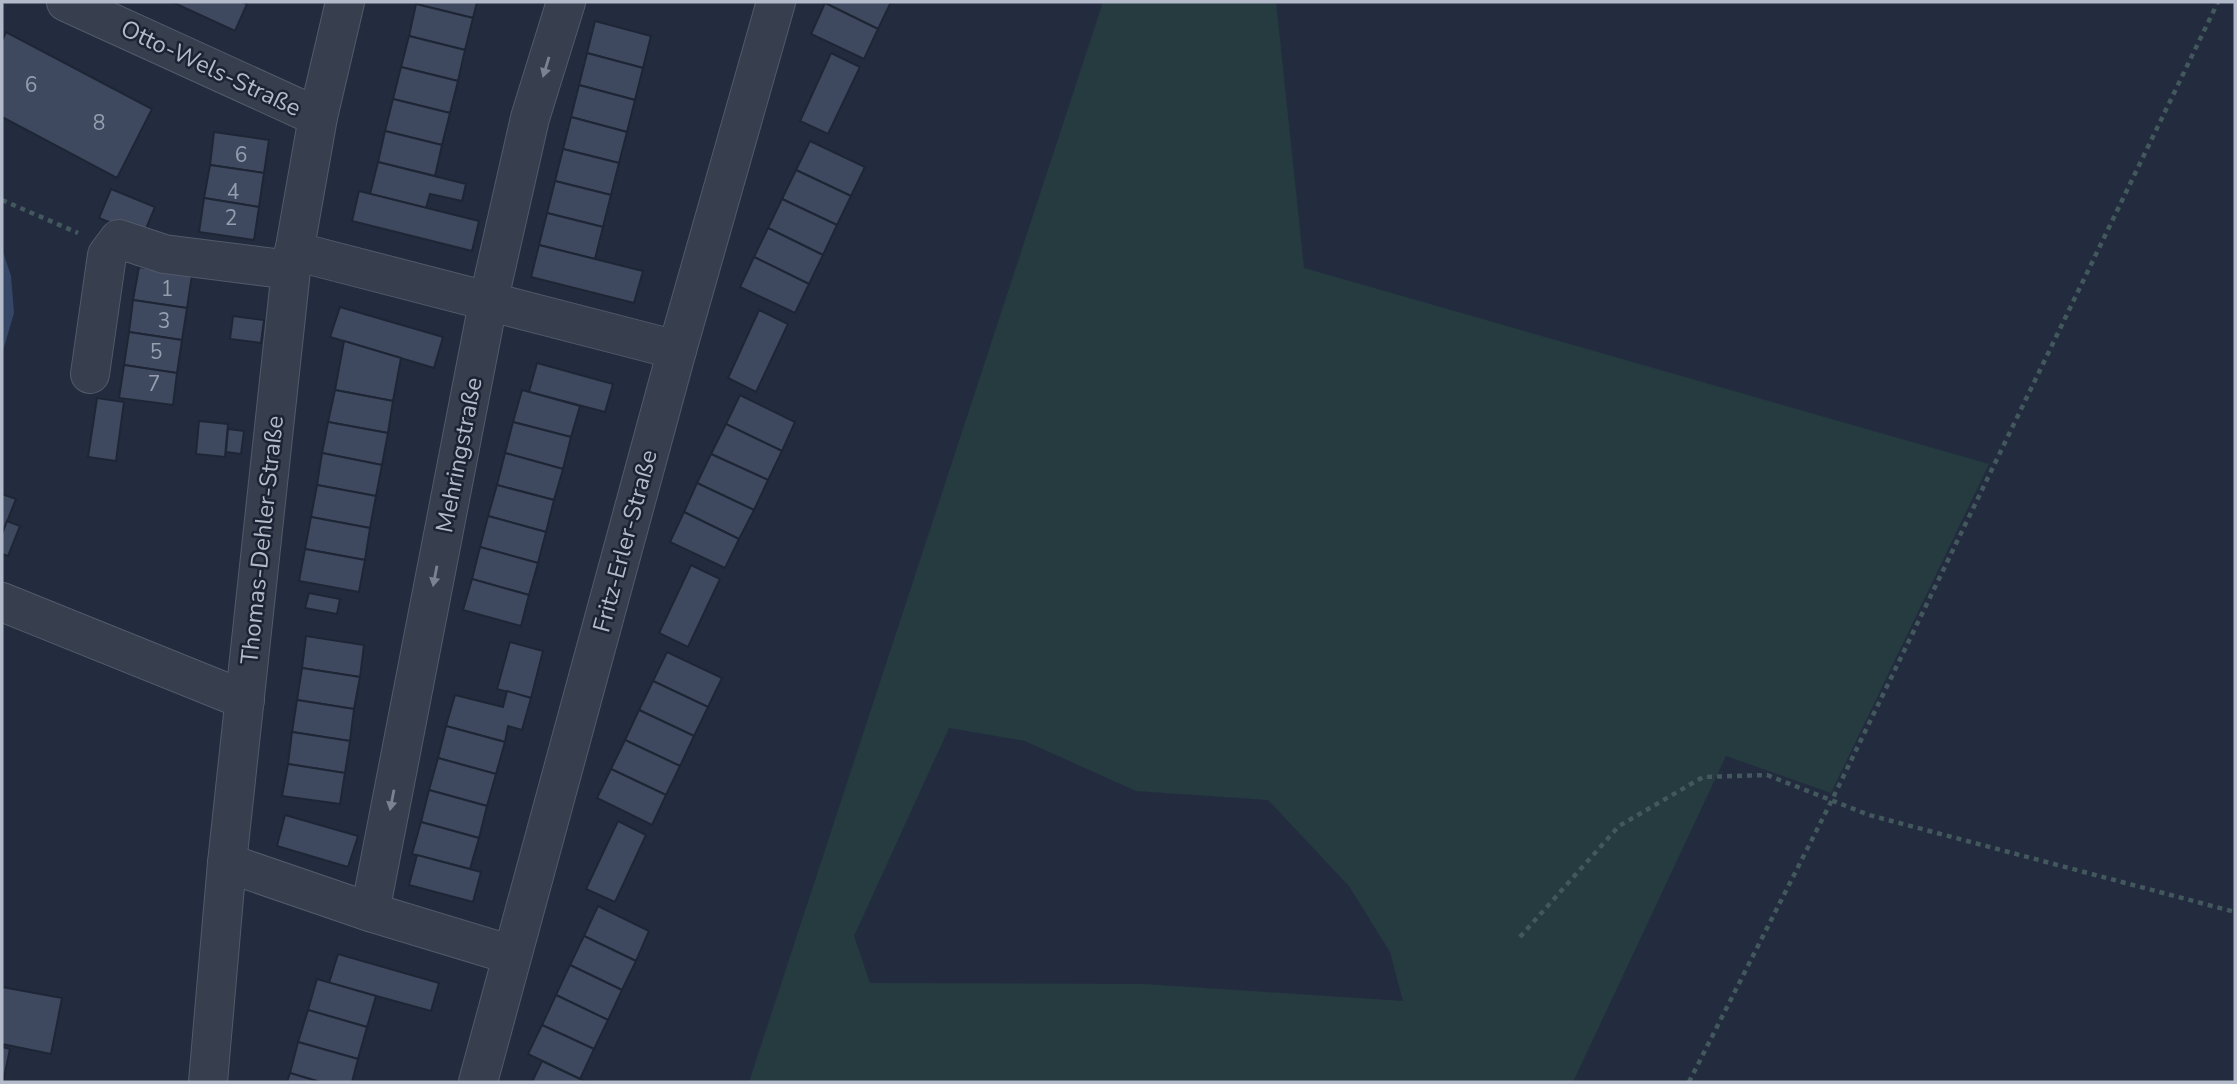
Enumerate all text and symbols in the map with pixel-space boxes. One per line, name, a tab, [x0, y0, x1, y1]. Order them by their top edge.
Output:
street label: Otto-Wels-Straße	[116, 12, 306, 124]
one-way arrow	[540, 57, 551, 78]
house number: 6	[25, 71, 37, 99]
house number: 8	[93, 109, 105, 137]
house number: 6	[235, 141, 247, 169]
house number: 4	[227, 178, 239, 206]
house number: 2	[225, 204, 237, 232]
house number: 1	[161, 275, 173, 303]
house number: 3	[158, 307, 170, 335]
house number: 5	[150, 338, 162, 366]
house number: 7	[148, 370, 160, 398]
street label: Mehringstraße	[428, 375, 490, 535]
street label: Thomas-Dehler-Straße	[233, 414, 291, 666]
street label: Fritz-Erler-Straße	[585, 446, 665, 636]
one-way arrow	[429, 565, 440, 587]
one-way arrow	[386, 789, 397, 811]

